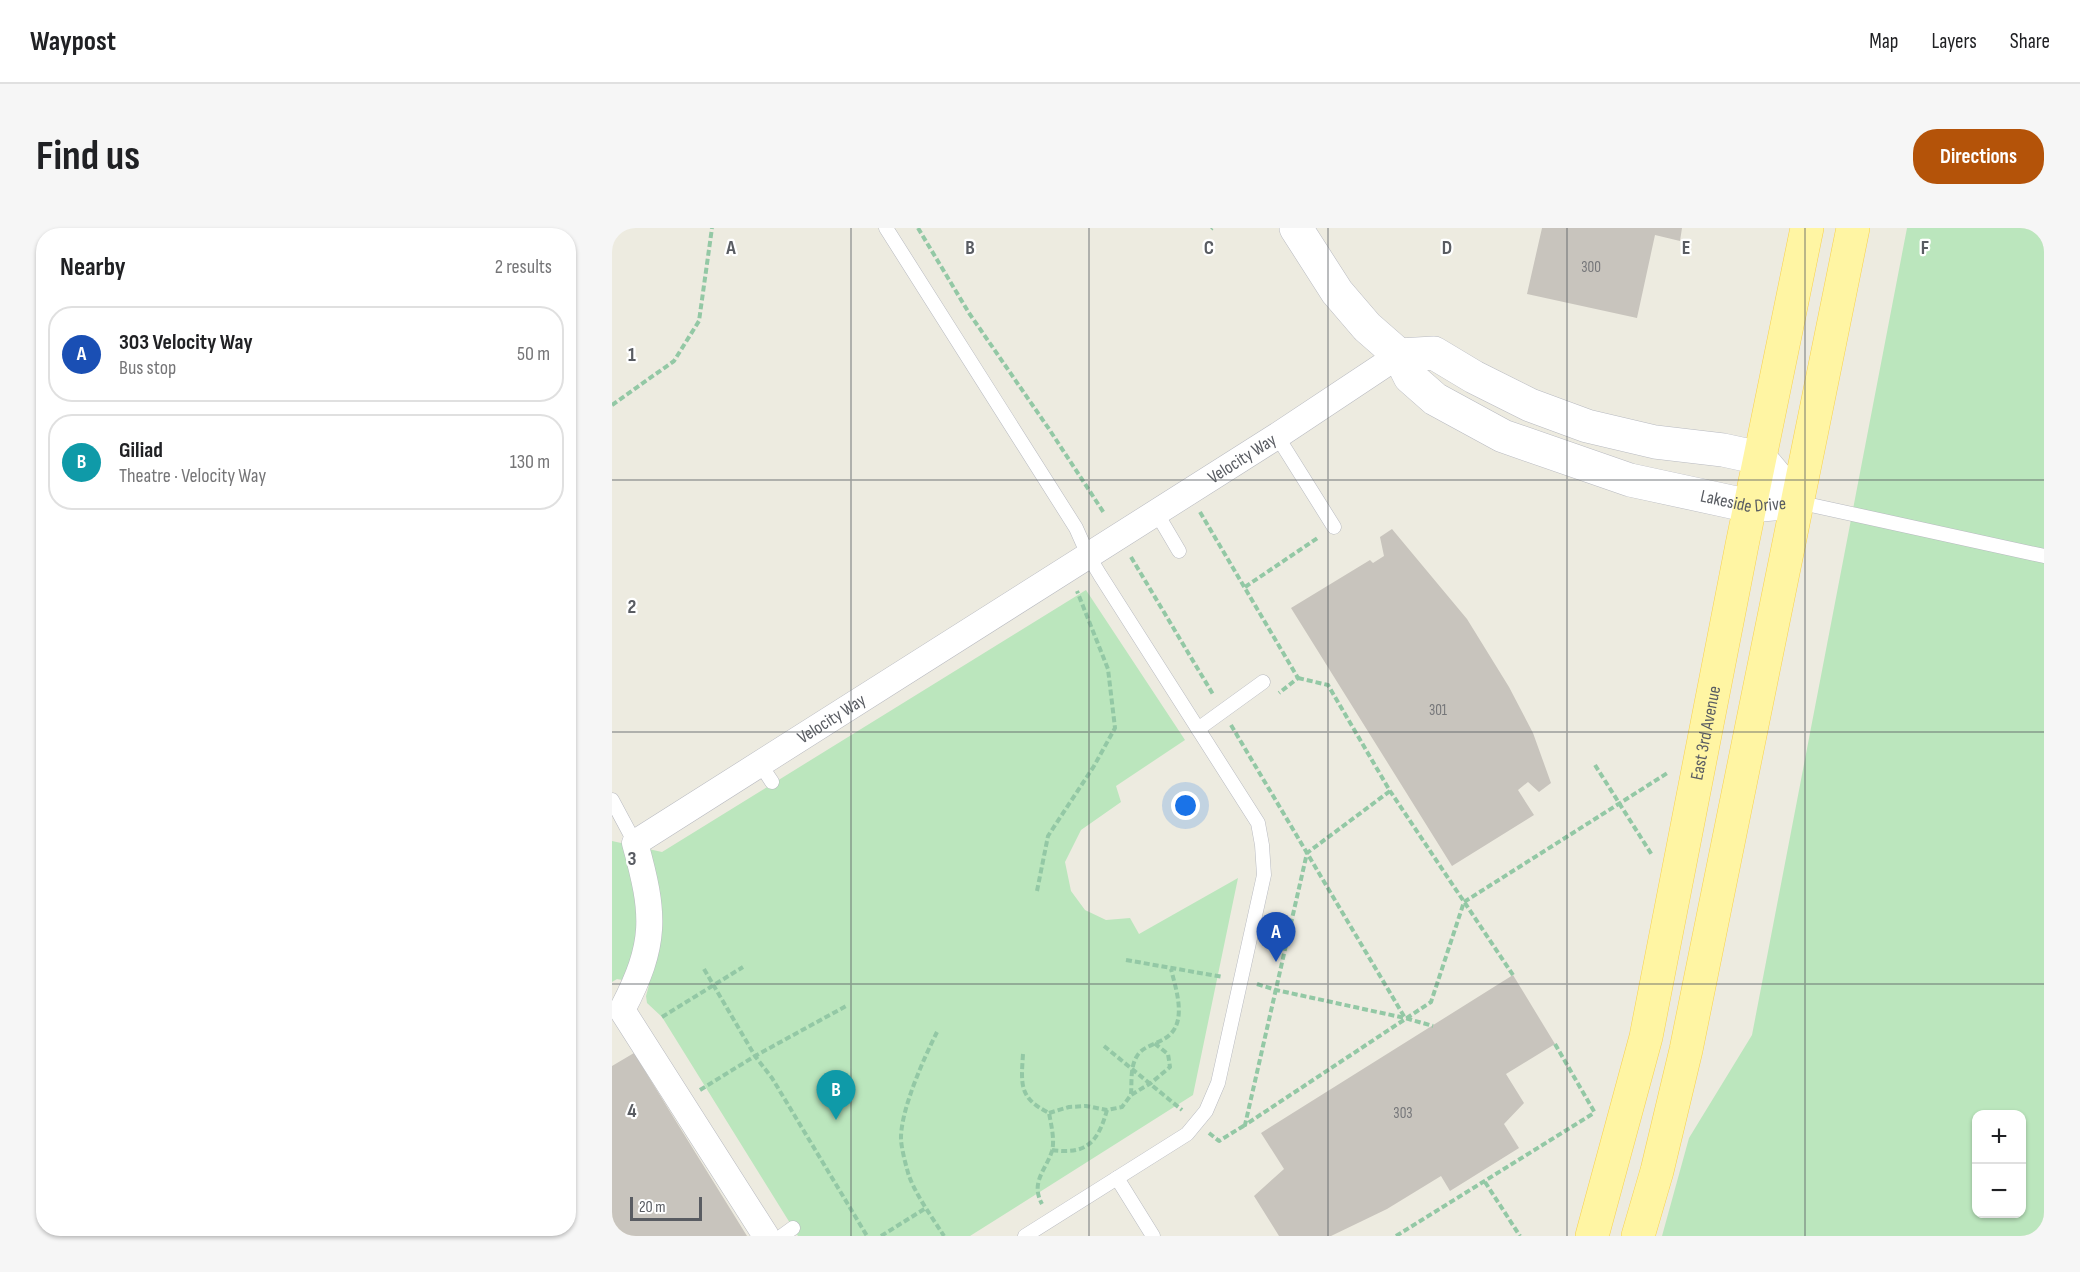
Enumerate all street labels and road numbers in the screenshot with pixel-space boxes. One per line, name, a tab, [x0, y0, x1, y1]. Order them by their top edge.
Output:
street label: Velocity Way	[1204, 429, 1280, 488]
street label: Lakeside Drive	[1699, 485, 1787, 517]
street label: East 3rd Avenue	[1686, 684, 1725, 782]
street label: Velocity Way	[793, 689, 869, 748]

